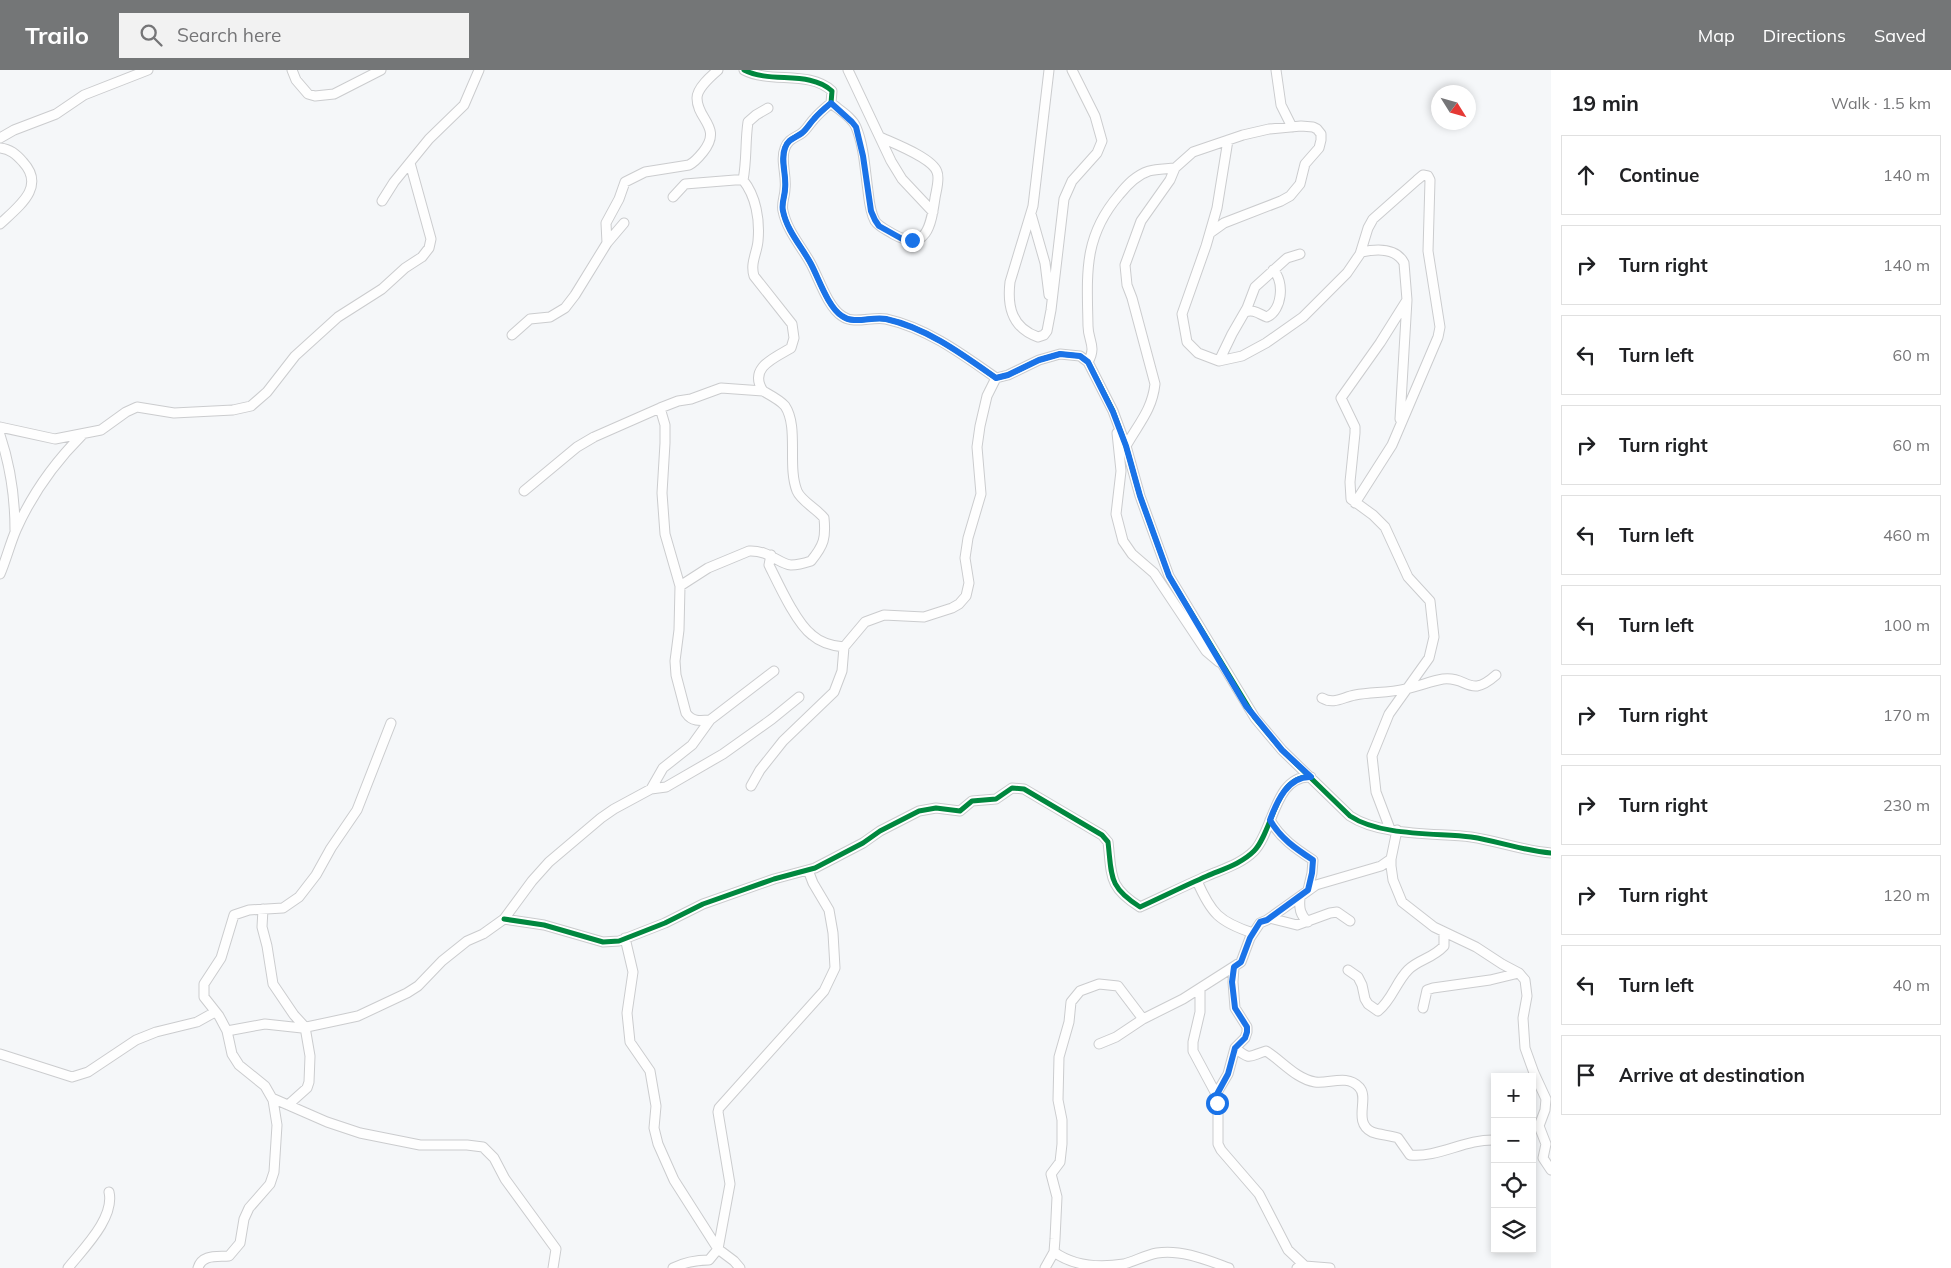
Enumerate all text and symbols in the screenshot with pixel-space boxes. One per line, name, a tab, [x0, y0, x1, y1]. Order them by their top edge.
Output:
search box	[119, 13, 469, 58]
text: Trailo	[25, 20, 89, 50]
icon: search	[137, 21, 165, 49]
text: Search here	[177, 23, 281, 47]
text: Map	[1698, 24, 1735, 47]
text: Directions	[1763, 24, 1846, 47]
text: Saved	[1874, 24, 1926, 47]
north arrow	[1431, 85, 1476, 130]
text: 19 min	[1571, 90, 1639, 116]
text: Walk · 1.5 km	[1831, 93, 1931, 113]
icon: ahead	[1572, 161, 1600, 189]
text: Continue	[1619, 163, 1699, 187]
text: 140 m	[1883, 165, 1930, 185]
route end	[901, 229, 924, 252]
icon: right	[1572, 251, 1600, 279]
text: Turn right	[1619, 253, 1708, 277]
text: 140 m	[1883, 255, 1930, 275]
icon: left	[1572, 341, 1600, 369]
text: Turn left	[1619, 343, 1694, 367]
text: 60 m	[1893, 345, 1930, 365]
icon: right	[1572, 431, 1600, 459]
text: Turn right	[1619, 433, 1708, 457]
text: 60 m	[1893, 435, 1930, 455]
icon: left	[1572, 521, 1600, 549]
text: Turn left	[1619, 523, 1694, 547]
text: 460 m	[1883, 525, 1930, 545]
icon: left	[1572, 611, 1600, 639]
text: Turn left	[1619, 613, 1694, 637]
text: 100 m	[1883, 615, 1930, 635]
icon: right	[1572, 701, 1600, 729]
text: Turn right	[1619, 703, 1708, 727]
text: 170 m	[1883, 705, 1930, 725]
icon: right	[1572, 791, 1600, 819]
text: Turn right	[1619, 793, 1708, 817]
text: 230 m	[1883, 795, 1930, 815]
icon: right	[1572, 881, 1600, 909]
text: Turn right	[1619, 883, 1708, 907]
text: 120 m	[1883, 885, 1930, 905]
icon: left	[1572, 971, 1600, 999]
text: Turn left	[1619, 973, 1694, 997]
text: 40 m	[1893, 975, 1930, 995]
icon: arrive	[1572, 1061, 1600, 1089]
text: Arrive at destination	[1619, 1063, 1805, 1087]
map controls	[1491, 1073, 1536, 1253]
button: +	[1491, 1073, 1536, 1118]
route start	[1206, 1092, 1229, 1115]
button: −	[1491, 1118, 1536, 1163]
button: locate	[1491, 1163, 1536, 1208]
button: layers	[1491, 1208, 1536, 1253]

